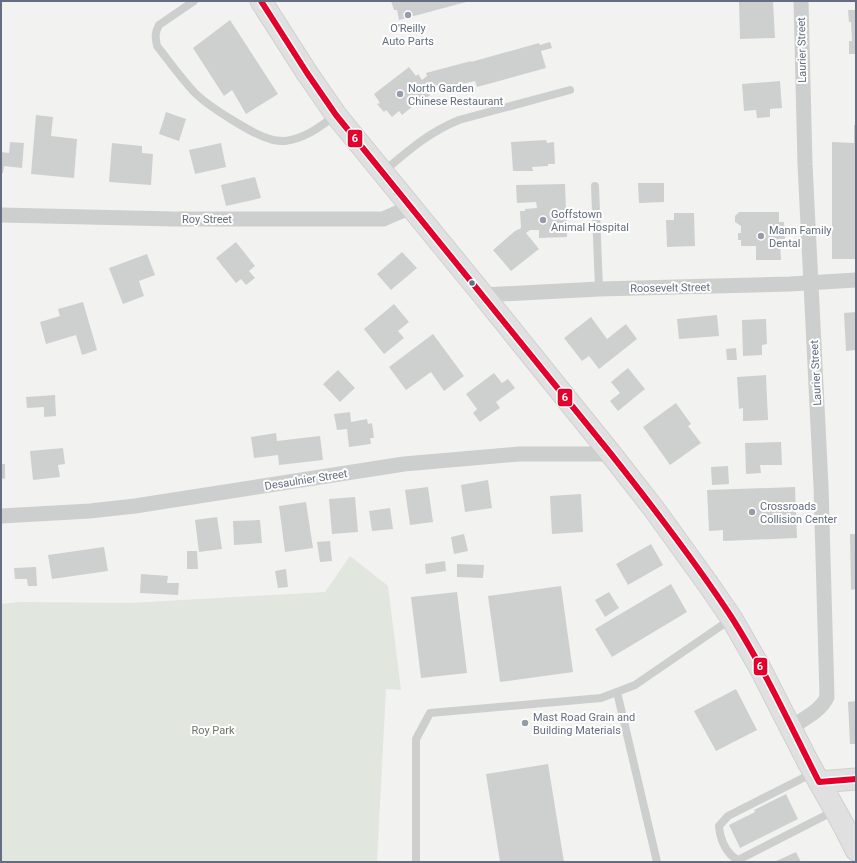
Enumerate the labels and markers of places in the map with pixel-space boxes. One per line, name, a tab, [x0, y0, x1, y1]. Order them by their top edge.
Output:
marker: O'Reilly Auto Parts	[403, 10, 413, 20]
place label: O'Reilly Auto Parts	[382, 22, 434, 48]
place label: North Garden Chinese Restaurant	[408, 82, 504, 108]
marker: North Garden Chinese Restaurant	[395, 89, 405, 99]
place label: Goffstown Animal Hospital	[551, 208, 629, 234]
marker: Goffstown Animal Hospital	[538, 215, 548, 225]
place label: Mann Family Dental	[769, 224, 832, 250]
marker: Mann Family Dental	[756, 231, 766, 241]
unlabelled marker	[467, 278, 477, 288]
place label: Crossroads Collision Center	[760, 500, 837, 526]
marker: Crossroads Collision Center	[747, 507, 757, 517]
place label: Mast Road Grain and Building Materials	[533, 711, 635, 737]
marker: Mast Road Grain and Building Materials	[520, 718, 530, 728]

